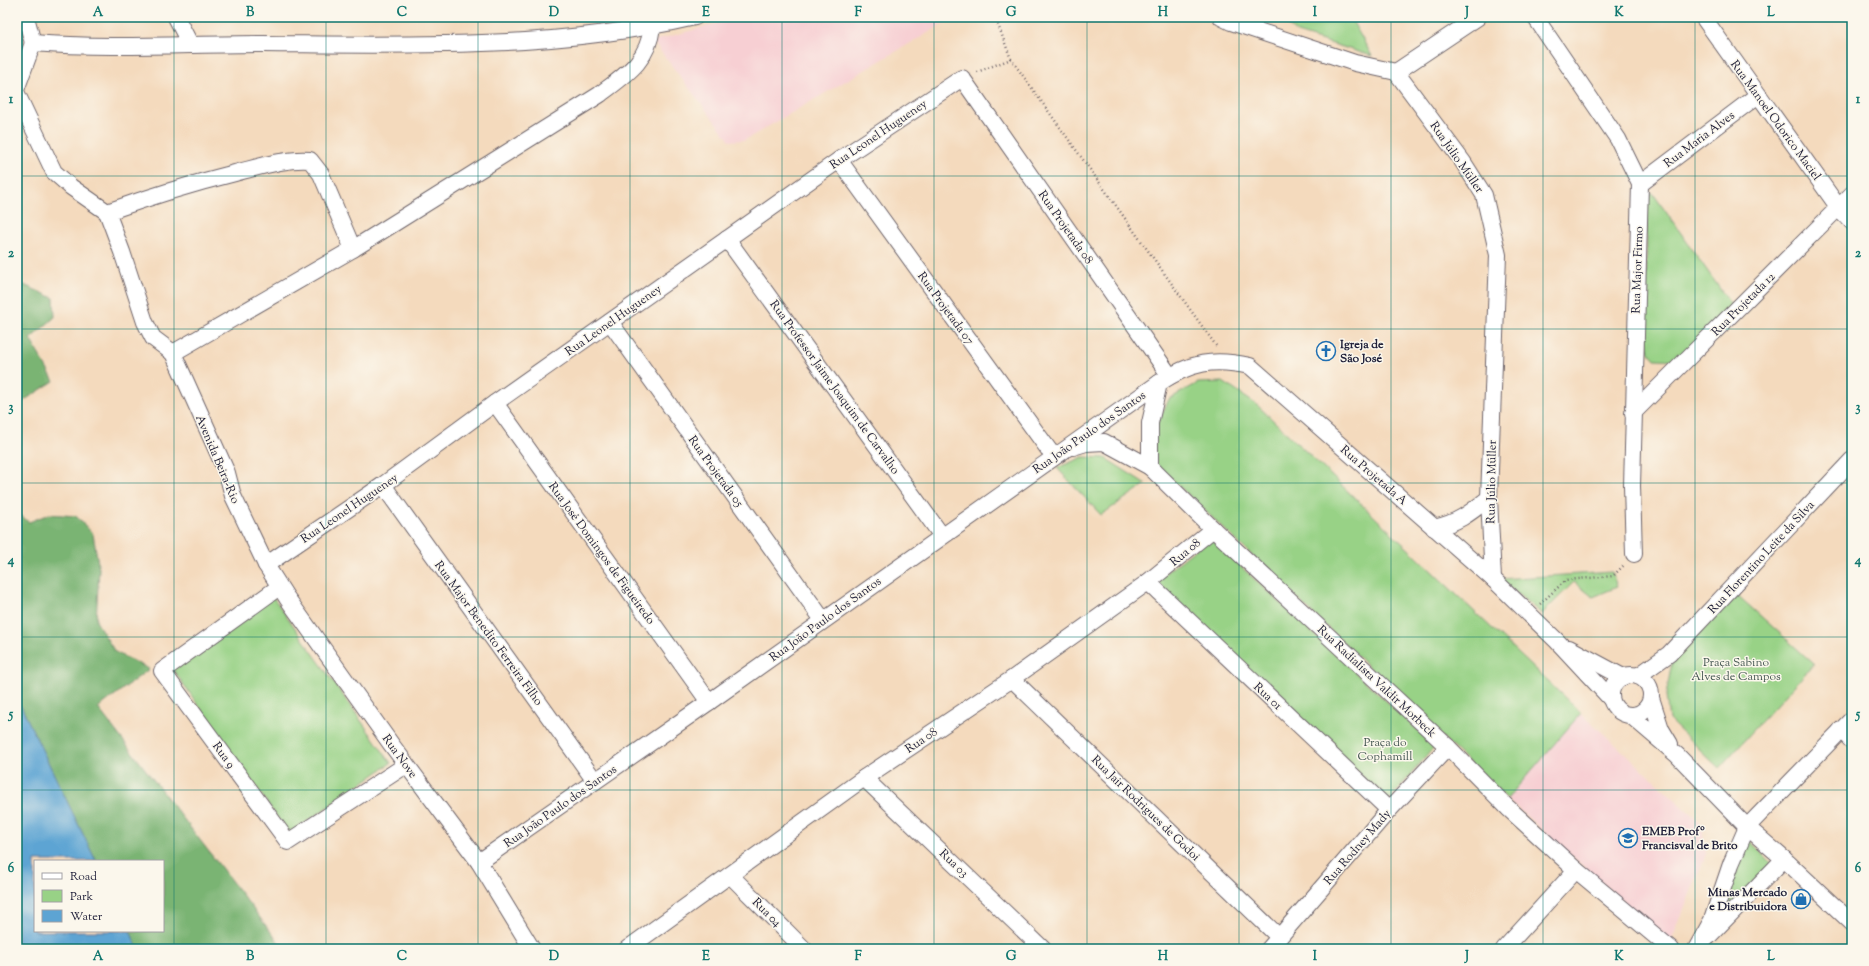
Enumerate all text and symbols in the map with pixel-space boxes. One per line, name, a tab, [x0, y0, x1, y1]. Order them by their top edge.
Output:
text: A	[93, 4, 104, 22]
text: B	[246, 4, 255, 22]
text: C	[397, 4, 407, 22]
text: D	[549, 4, 559, 22]
text: E	[702, 4, 710, 22]
text: F	[854, 4, 862, 22]
text: G	[1006, 4, 1017, 22]
text: H	[1158, 4, 1169, 22]
text: I	[1313, 4, 1318, 22]
text: J	[1464, 4, 1469, 22]
text: K	[1614, 4, 1624, 22]
text: L	[1767, 4, 1775, 22]
street label: Rua Manoel Odorico Maciel	[1725, 57, 1825, 185]
text: 1	[9, 91, 14, 109]
text: 1	[1856, 91, 1861, 109]
street label: Rua Leonel Hugueney	[826, 95, 931, 174]
street label: Rua Maria Alves	[1660, 107, 1739, 173]
street label: Rua Júlio Müller	[1425, 118, 1488, 198]
street label: Rua Projetada 08	[1033, 187, 1097, 268]
street label: Rua Major Firmo	[1627, 226, 1649, 314]
text: 2	[8, 245, 15, 263]
text: 2	[1855, 245, 1862, 263]
street label: Rua Projetada 07	[913, 268, 978, 349]
street label: Rua Projetada 12	[1708, 268, 1780, 341]
street label: Rua Leonel Hugueney	[562, 281, 666, 361]
street label: Rua Professor Jaime Joaquim de Carvalho	[765, 297, 904, 479]
place label: Igreja de São José	[1339, 336, 1384, 368]
church icon: Igreja de São José	[1315, 340, 1337, 362]
street label: Rua João Paulo dos Santos	[1029, 387, 1150, 479]
text: 3	[8, 399, 14, 417]
text: 3	[1855, 399, 1861, 417]
street label: Avenida Beira-Rio	[190, 412, 244, 507]
street label: Rua Projetada 05	[683, 432, 747, 511]
street label: Rua Júlio Müller	[1482, 439, 1502, 524]
street label: Rua Projetada A	[1336, 441, 1411, 510]
street label: Rua Leonel Hugueney	[297, 469, 402, 548]
street label: Rua José Domingos de Figueiredo	[543, 479, 659, 629]
street label: Rua Florentino Leite da Silva	[1704, 497, 1820, 618]
street label: Rua 08	[1166, 534, 1205, 571]
text: 4	[7, 552, 15, 570]
text: 4	[1854, 552, 1862, 570]
street label: Rua Major Benedito Ferreira Filho	[429, 557, 547, 710]
street label: Rua João Paulo dos Santos	[766, 573, 886, 667]
street label: Rua Radialista Valdir Morbeck	[1313, 621, 1440, 742]
park label: Praça Sabino Alves de Campos	[1691, 654, 1781, 686]
street label: Rua 01	[1249, 679, 1286, 715]
text: 5	[8, 706, 14, 724]
text: 5	[1855, 706, 1861, 724]
street label: Rua 08	[902, 723, 941, 758]
street label: Rua Nove	[377, 731, 422, 783]
park label: Praça do Cophamill	[1358, 734, 1413, 766]
street label: Rua 9	[207, 739, 239, 773]
street label: Rua Jair Rodrigues de Godoi	[1087, 752, 1204, 866]
street label: Rua João Paulo dos Santos	[500, 761, 621, 853]
street label: Rua Rodney Mady	[1320, 806, 1396, 889]
place label: EMEB Profº Francisval de Brito	[1641, 823, 1738, 855]
school or university icon: EMEB Profº Francisval de Brito	[1617, 827, 1639, 849]
street label: Rua 03	[935, 845, 972, 882]
text: 6	[8, 860, 15, 878]
legend	[34, 860, 164, 932]
text: 6	[1855, 860, 1862, 878]
text: Road	[70, 868, 97, 886]
place label: Minas Mercado e Distribuidora	[1707, 884, 1787, 916]
text: Park	[70, 888, 93, 906]
shop icon: Minas Mercado e Distribuidora	[1790, 888, 1812, 910]
street label: Rua 04	[748, 894, 785, 931]
text: Water	[70, 908, 103, 926]
text: A	[93, 948, 104, 966]
text: B	[246, 948, 255, 966]
text: C	[397, 948, 407, 966]
text: D	[549, 948, 559, 966]
text: E	[702, 948, 710, 966]
text: F	[854, 948, 862, 966]
text: G	[1006, 948, 1017, 966]
text: H	[1158, 948, 1169, 966]
text: I	[1313, 948, 1318, 966]
text: J	[1464, 948, 1469, 966]
text: K	[1614, 948, 1624, 966]
text: L	[1767, 948, 1775, 966]

